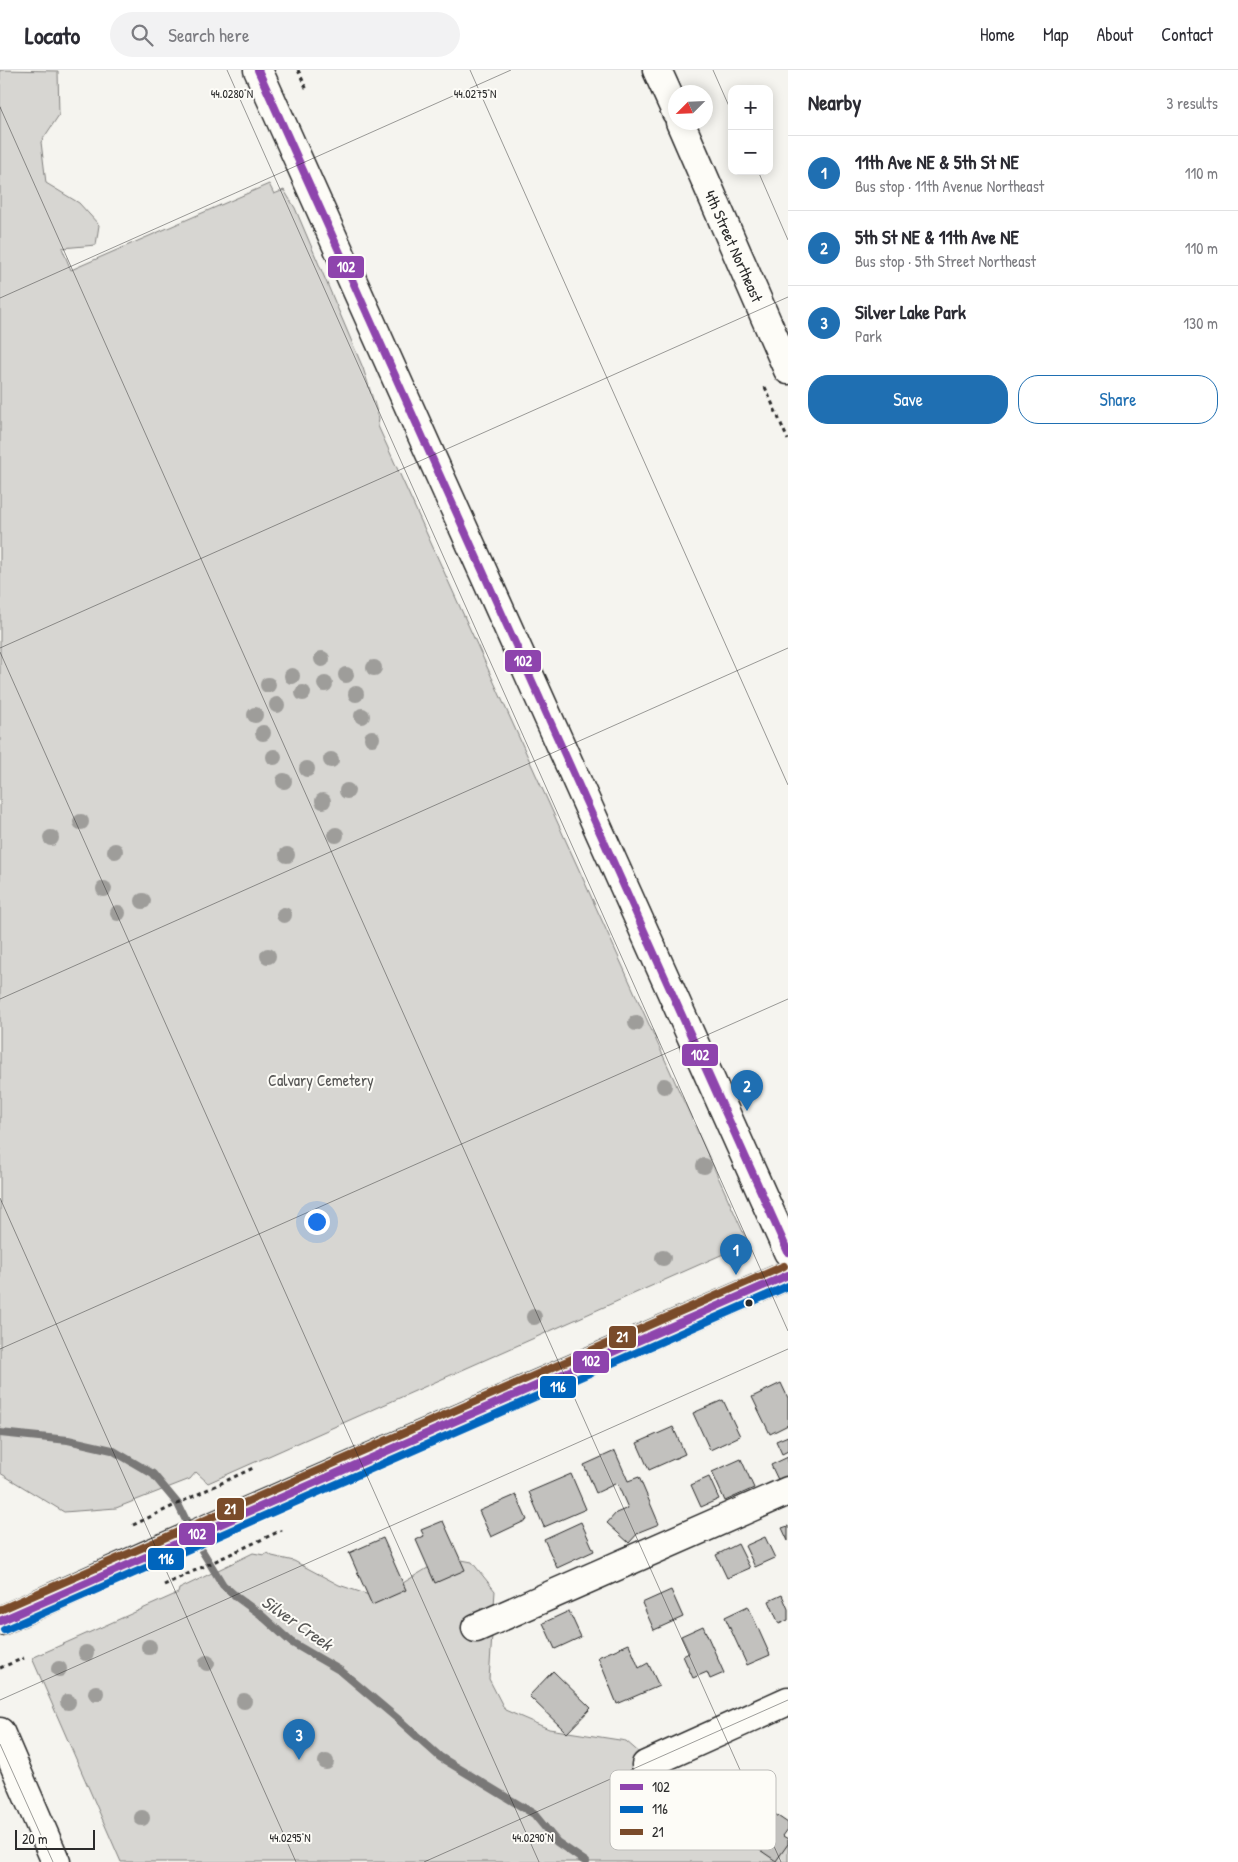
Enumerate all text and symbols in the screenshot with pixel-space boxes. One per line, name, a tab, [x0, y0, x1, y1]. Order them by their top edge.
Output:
search box	[110, 12, 460, 57]
text: Locato	[25, 19, 80, 51]
icon: search	[128, 21, 156, 49]
text: Search here	[168, 22, 249, 48]
text: Home	[980, 22, 1015, 47]
text: Map	[1043, 22, 1068, 47]
text: About	[1096, 22, 1133, 47]
text: Contact	[1161, 22, 1213, 47]
text: 44.0280°N	[211, 85, 253, 102]
text: 44.0275°N	[454, 85, 496, 102]
north arrow	[668, 85, 713, 130]
map controls	[728, 85, 773, 175]
button: +	[728, 85, 773, 130]
text: Nearby	[808, 88, 861, 117]
text: 3 results	[1166, 92, 1218, 114]
button: −	[728, 130, 773, 175]
text: 11th Ave NE & 5th St NE	[855, 149, 1019, 175]
text: 1	[821, 162, 827, 184]
text: 110 m	[1185, 162, 1218, 184]
text: Bus stop · 11th Avenue Northeast	[855, 175, 1044, 197]
street label: 4th Street Northeast	[699, 186, 769, 306]
text: 5th St NE & 11th Ave NE	[855, 224, 1019, 250]
text: 2	[820, 237, 828, 259]
text: 110 m	[1185, 237, 1218, 259]
text: Bus stop · 5th Street Northeast	[855, 250, 1036, 272]
line badge: 102	[327, 255, 365, 279]
text: 102	[337, 257, 355, 276]
text: Silver Lake Park	[855, 299, 966, 325]
text: 3	[820, 312, 828, 334]
text: 130 m	[1183, 312, 1218, 334]
text: Park	[855, 325, 882, 347]
button: Save	[808, 375, 1008, 424]
button: Share	[1018, 375, 1218, 424]
line badge: 102	[504, 649, 542, 673]
text: 102	[514, 651, 532, 670]
line badge: 102	[681, 1043, 719, 1067]
text: 102	[691, 1045, 709, 1064]
park label: Calvary Cemetery	[268, 1069, 374, 1091]
pin: 2	[731, 1070, 763, 1111]
your location	[304, 1209, 330, 1235]
pin: 1	[720, 1234, 752, 1275]
unlabelled marker	[744, 1298, 754, 1308]
line badge: 21	[608, 1325, 637, 1349]
text: 21	[616, 1327, 628, 1346]
line badge: 102	[572, 1350, 610, 1374]
text: 102	[582, 1351, 600, 1370]
line badge: 116	[539, 1375, 577, 1399]
text: 116	[550, 1377, 566, 1396]
line badge: 21	[216, 1497, 245, 1521]
text: 21	[224, 1499, 236, 1518]
line badge: 102	[178, 1522, 216, 1546]
text: 102	[188, 1524, 206, 1543]
line badge: 116	[147, 1547, 185, 1571]
text: 116	[158, 1549, 174, 1568]
water label: Silver Creek	[257, 1589, 339, 1657]
pin: 3	[283, 1719, 315, 1760]
legend	[610, 1770, 776, 1850]
text: 102	[652, 1777, 670, 1796]
text: 116	[652, 1799, 668, 1818]
text: 21	[652, 1822, 664, 1841]
scale bar	[15, 1827, 95, 1850]
text: 20 m	[22, 1829, 48, 1848]
text: 44.0295°N	[269, 1829, 311, 1846]
text: 44.0290°N	[512, 1829, 554, 1846]

